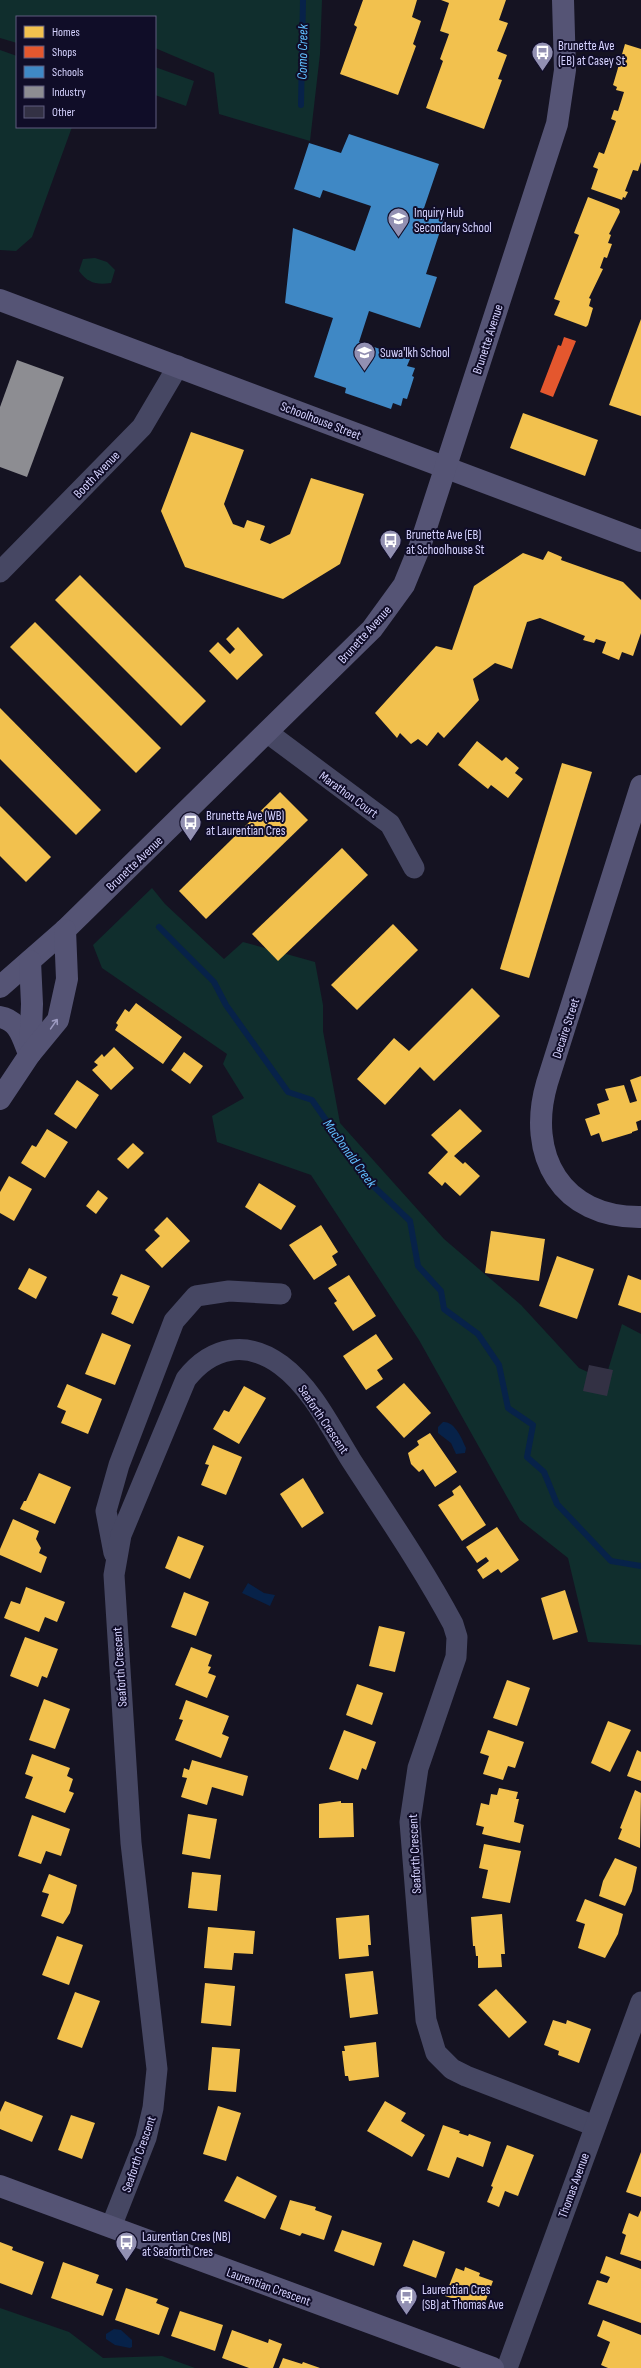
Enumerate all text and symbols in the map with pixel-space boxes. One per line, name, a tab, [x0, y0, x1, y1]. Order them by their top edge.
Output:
legend	[16, 16, 156, 128]
water label: Como Creek	[294, 23, 311, 80]
text: Homes	[52, 25, 80, 40]
place label: Brunette Ave (EB) at Casey St	[558, 38, 625, 69]
bus stop icon: Brunette Ave (EB) at Casey St	[529, 39, 555, 72]
text: Shops	[52, 45, 77, 60]
text: Schools	[52, 65, 84, 80]
text: Industry	[52, 85, 86, 100]
text: Other	[52, 105, 76, 120]
place label: Inquiry Hub Secondary School	[414, 205, 492, 236]
school or university icon: Inquiry Hub Secondary School	[385, 206, 411, 239]
street label: Brunette Avenue	[469, 302, 507, 376]
school or university icon: Suwa'lkh School	[351, 339, 377, 372]
place label: Suwa'lkh School	[380, 345, 450, 361]
street label: Schoolhouse Street	[278, 398, 363, 444]
street label: Booth Avenue	[70, 448, 123, 502]
place label: Brunette Ave (EB) at Schoolhouse St	[406, 527, 484, 558]
bus stop icon: Brunette Ave (EB) at Schoolhouse St	[378, 528, 404, 561]
street label: Brunette Avenue	[335, 602, 395, 667]
street label: Marathon Court	[316, 768, 381, 821]
place label: Brunette Ave (WB) at Laurentian Cres	[206, 808, 286, 839]
bus stop icon: Brunette Ave (WB) at Laurentian Cres	[178, 809, 204, 842]
street label: Brunette Avenue	[103, 833, 166, 895]
street label: Decaire Street	[549, 996, 583, 1060]
one-way arrow	[50, 1018, 58, 1029]
water label: MacDonald Creek	[319, 1116, 381, 1191]
street label: Seaforth Crescent	[294, 1382, 352, 1457]
street label: Seaforth Crescent	[109, 1627, 131, 1707]
street label: Seaforth Crescent	[405, 1814, 425, 1894]
street label: Seaforth Crescent	[118, 2114, 160, 2195]
street label: Thomas Avenue	[555, 2151, 593, 2220]
place label: Laurentian Cres (NB) at Seaforth Cres	[142, 2229, 231, 2260]
bus stop icon: Laurentian Cres (NB) at Seaforth Cres	[113, 2230, 139, 2263]
street label: Laurentian Crescent	[224, 2264, 313, 2310]
place label: Laurentian Cres (SB) at Thomas Ave	[422, 2282, 504, 2313]
bus stop icon: Laurentian Cres (SB) at Thomas Ave	[393, 2283, 419, 2316]

